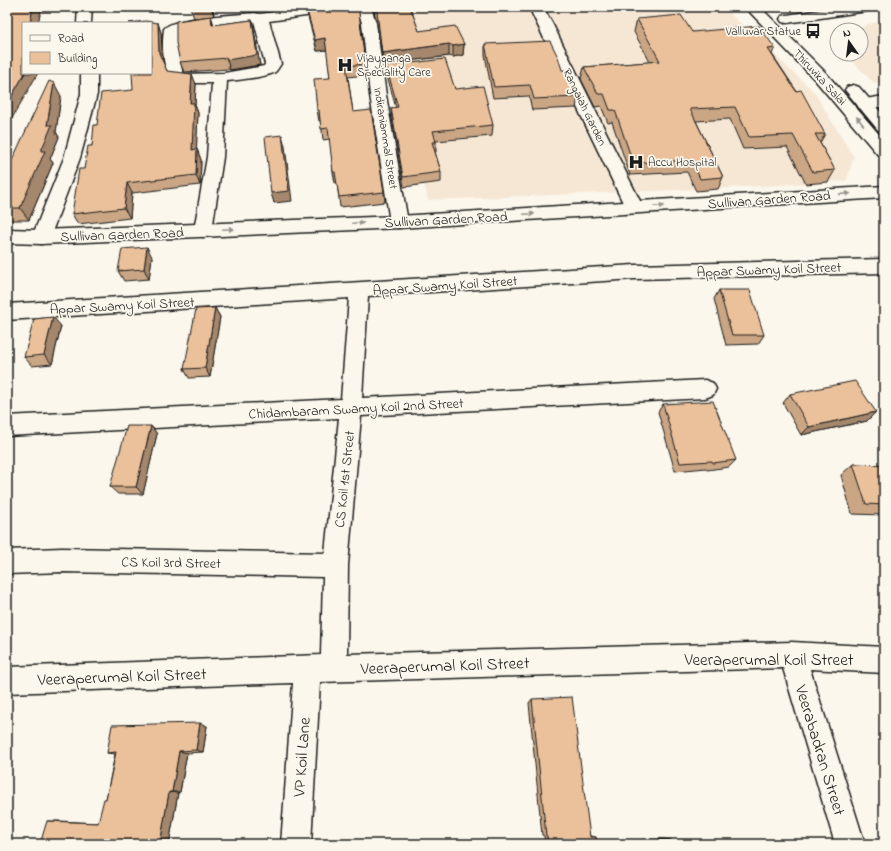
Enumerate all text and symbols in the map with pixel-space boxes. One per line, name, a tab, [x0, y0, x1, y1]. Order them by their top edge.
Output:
legend	[22, 22, 152, 74]
bus stop icon: Valluvar Statue	[804, 22, 822, 40]
north arrow	[829, 22, 869, 62]
place label: Valluvar Statue	[725, 23, 802, 41]
text: N	[841, 25, 852, 42]
text: Road	[58, 30, 84, 48]
street label: Thiruvika Salai	[788, 45, 850, 110]
text: Building	[57, 50, 97, 69]
place label: Vijayganga Speciality Care	[356, 50, 431, 83]
hospital icon: Vijayganga Speciality Care	[336, 56, 354, 74]
street label: Rangaiah Garden	[557, 66, 611, 150]
street label: Indiraniammal Street	[368, 86, 402, 190]
one-way arrow	[855, 115, 864, 126]
hospital icon: Accu Hospital	[627, 153, 645, 171]
place label: Accu Hospital	[648, 154, 716, 172]
street label: Sullivan Garden Road	[707, 186, 831, 215]
one-way arrow	[839, 191, 851, 198]
one-way arrow	[653, 203, 666, 209]
street label: Sullivan Garden Road	[384, 207, 508, 234]
one-way arrow	[523, 210, 535, 217]
one-way arrow	[352, 220, 364, 227]
street label: Sullivan Garden Road	[60, 223, 184, 248]
one-way arrow	[222, 226, 234, 233]
street label: Appar Swamy Koil Street	[696, 257, 842, 285]
street label: Appar Swamy Koil Street	[372, 271, 518, 303]
street label: Appar Swamy Koil Street	[49, 292, 195, 322]
street label: Chidambaram Swamy Koil 2nd Street	[248, 393, 464, 427]
street label: CS Koil 1st Street	[330, 429, 361, 529]
street label: CS Koil 3rd Street	[121, 552, 221, 575]
street label: Veeraperumal Koil Street	[683, 648, 854, 673]
street label: Veeraperumal Koil Street	[359, 651, 530, 682]
street label: Veeraperumal Koil Street	[36, 662, 207, 693]
street label: Veerabadran Street	[788, 681, 851, 819]
street label: VP Koil Lane	[287, 716, 318, 799]

